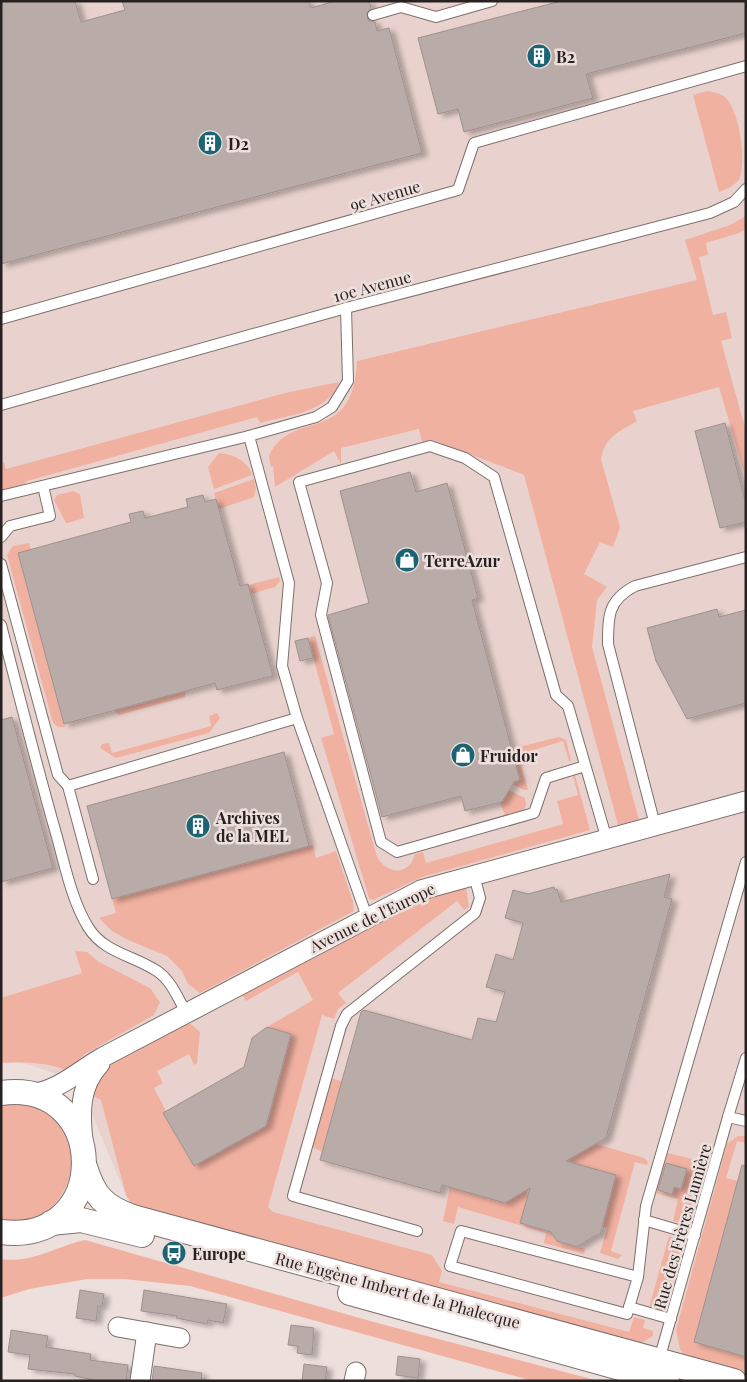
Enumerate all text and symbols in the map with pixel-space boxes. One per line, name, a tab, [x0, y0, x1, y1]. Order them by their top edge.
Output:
building icon: B2	[526, 43, 552, 69]
place label: B2	[556, 46, 575, 67]
building icon: D2	[197, 130, 223, 156]
place label: D2	[228, 133, 249, 154]
street label: 9e Avenue	[347, 175, 423, 215]
street label: 10e Avenue	[331, 266, 413, 306]
shop icon: TerreAzur	[394, 547, 420, 573]
place label: TerreAzur	[424, 550, 501, 571]
shop icon: Fruidor	[450, 742, 476, 768]
place label: Fruidor	[480, 745, 538, 766]
place label: Archives de la MEL	[215, 807, 289, 846]
building icon: Archives de la MEL	[185, 813, 211, 839]
street label: Avenue de l'Europe	[305, 877, 438, 957]
street label: Rue des Frères Lumière	[648, 1141, 716, 1311]
bus stop icon: Europe	[161, 1240, 187, 1266]
place label: Europe	[192, 1243, 246, 1264]
street label: Rue Eugène Imbert de la Phalecque	[273, 1247, 523, 1333]

